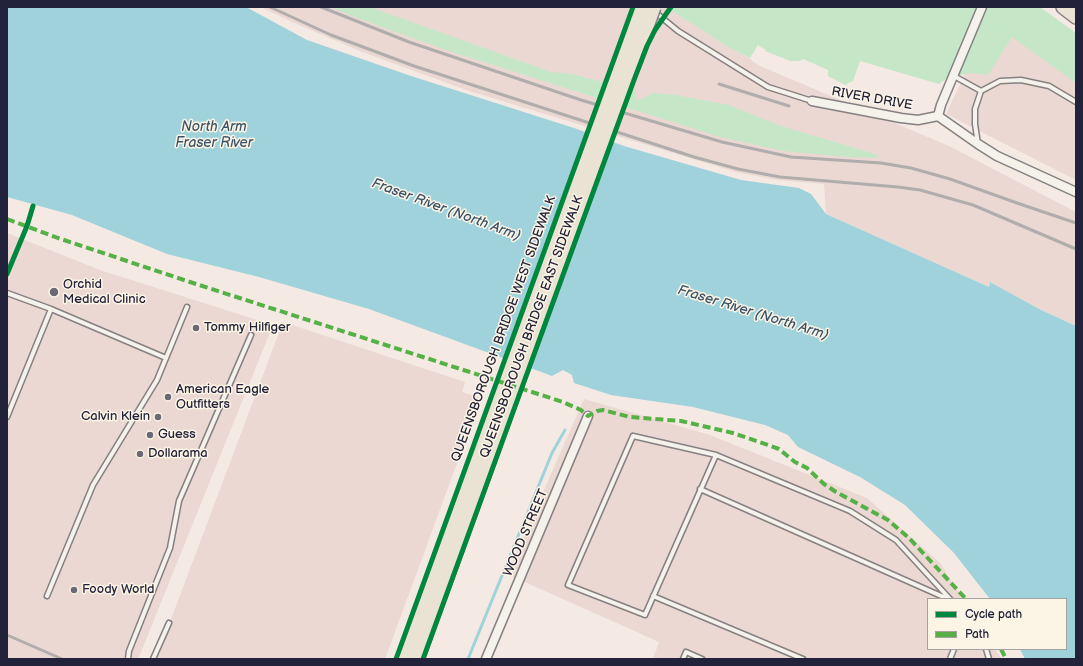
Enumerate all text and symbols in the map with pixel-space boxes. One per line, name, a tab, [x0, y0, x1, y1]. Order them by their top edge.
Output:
street label: RIVER DRIVE	[830, 84, 914, 114]
water label: North Arm Fraser River	[175, 119, 253, 152]
water label: Fraser River (North Arm)	[369, 175, 523, 245]
street label: QUEENSBOROUGH BRIDGE WEST SIDEWALK	[448, 194, 560, 464]
street label: QUEENSBOROUGH BRIDGE EAST SIDEWALK	[477, 194, 587, 460]
place label: Orchid Medical Clinic	[63, 277, 146, 308]
water label: Fraser River (North Arm)	[676, 282, 830, 344]
marker: Orchid Medical Clinic	[48, 286, 60, 298]
place label: Tommy Hilfiger	[204, 320, 290, 336]
marker: Tommy Hilfiger	[191, 323, 201, 333]
place label: American Eagle Outfitters	[176, 382, 269, 413]
marker: American Eagle Outfitters	[163, 392, 173, 402]
place label: Calvin Klein	[81, 409, 150, 425]
marker: Calvin Klein	[153, 412, 163, 422]
place label: Guess	[158, 427, 196, 443]
marker: Guess	[145, 430, 155, 440]
place label: Dollarama	[148, 446, 208, 462]
marker: Dollarama	[135, 449, 145, 459]
street label: WOOD STREET	[501, 487, 551, 579]
place label: Foody World	[82, 582, 154, 598]
marker: Foody World	[69, 585, 79, 595]
legend	[927, 598, 1067, 650]
text: Cycle path	[965, 607, 1022, 622]
text: Path	[965, 627, 989, 642]

